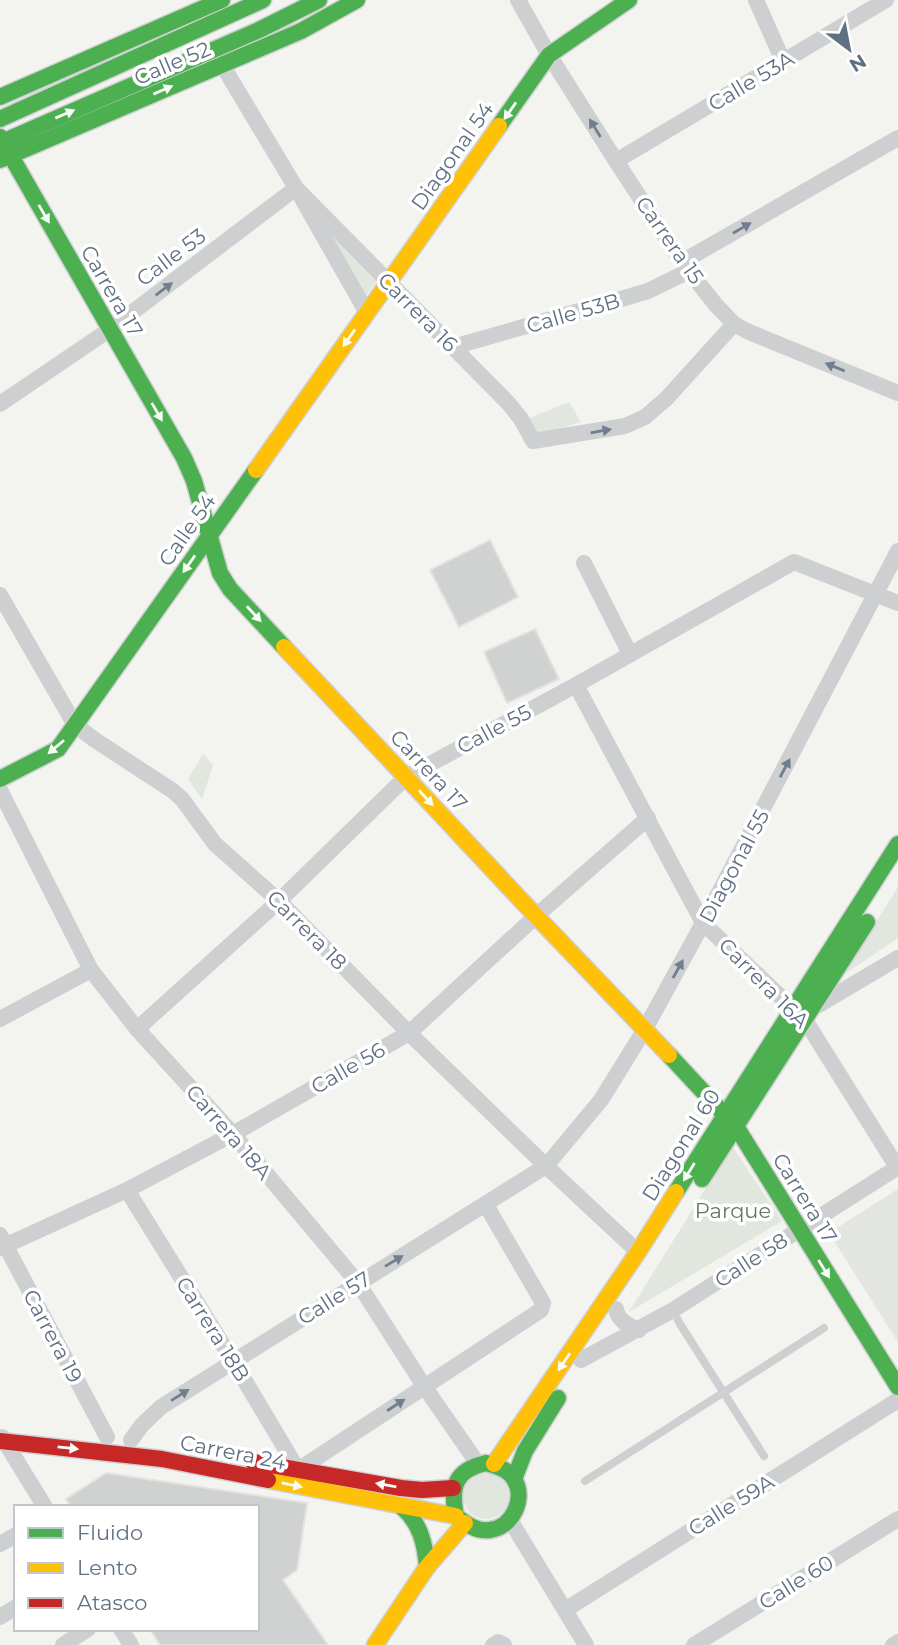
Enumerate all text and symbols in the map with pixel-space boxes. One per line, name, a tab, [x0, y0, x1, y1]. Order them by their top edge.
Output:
north arrow	[814, 14, 884, 84]
street label: Calle 52	[130, 36, 214, 90]
street label: Calle 53A	[704, 45, 799, 116]
text: N	[845, 49, 870, 77]
one-way arrow	[153, 84, 173, 96]
street label: Diagonal 54	[405, 97, 499, 215]
one-way arrow	[503, 102, 517, 120]
one-way arrow	[55, 108, 75, 120]
one-way arrow	[589, 119, 602, 138]
street label: Carrera 15	[631, 191, 709, 289]
one-way arrow	[38, 205, 50, 224]
one-way arrow	[732, 222, 751, 234]
street label: Calle 53	[131, 223, 211, 291]
street label: Carrera 17	[76, 241, 148, 341]
street label: Carrera 16	[373, 267, 463, 357]
one-way arrow	[154, 281, 172, 296]
street label: Calle 53B	[523, 288, 623, 338]
one-way arrow	[342, 329, 356, 347]
one-way arrow	[824, 362, 845, 373]
one-way arrow	[151, 402, 163, 421]
one-way arrow	[590, 425, 612, 436]
street label: Calle 54	[153, 489, 221, 571]
one-way arrow	[182, 555, 196, 573]
one-way arrow	[245, 605, 261, 622]
street label: Calle 55	[453, 699, 535, 759]
street label: Carrera 17	[385, 724, 473, 816]
one-way arrow	[47, 739, 65, 755]
one-way arrow	[779, 759, 791, 778]
one-way arrow	[418, 789, 434, 807]
street label: Diagonal 55	[694, 805, 774, 927]
street label: Carrera 18	[262, 885, 352, 975]
street label: Carrera 16A	[714, 933, 815, 1034]
one-way arrow	[672, 960, 684, 979]
street label: Calle 56	[307, 1037, 390, 1099]
street label: Carrera 18A	[181, 1079, 278, 1185]
street label: Diagonal 60	[637, 1084, 725, 1206]
street label: Carrera 17	[767, 1148, 843, 1248]
one-way arrow	[683, 1162, 696, 1181]
park label: Parque	[695, 1198, 771, 1223]
street label: Calle 58	[710, 1227, 792, 1293]
one-way arrow	[384, 1255, 403, 1268]
one-way arrow	[818, 1259, 831, 1278]
street label: Calle 57	[293, 1266, 375, 1330]
street label: Carrera 18B	[171, 1272, 255, 1386]
street label: Carrera 19	[18, 1285, 88, 1387]
one-way arrow	[557, 1353, 571, 1371]
one-way arrow	[171, 1388, 190, 1401]
one-way arrow	[387, 1398, 405, 1412]
street label: Carrera 24	[178, 1430, 288, 1475]
one-way arrow	[57, 1442, 79, 1453]
street label: Calle 59A	[684, 1468, 779, 1541]
one-way arrow	[281, 1480, 303, 1491]
one-way arrow	[375, 1480, 397, 1491]
legend	[14, 1505, 259, 1631]
text: Fluido	[77, 1520, 143, 1545]
street label: Calle 60	[754, 1549, 838, 1615]
text: Lento	[77, 1555, 137, 1580]
text: Atasco	[77, 1590, 148, 1615]

